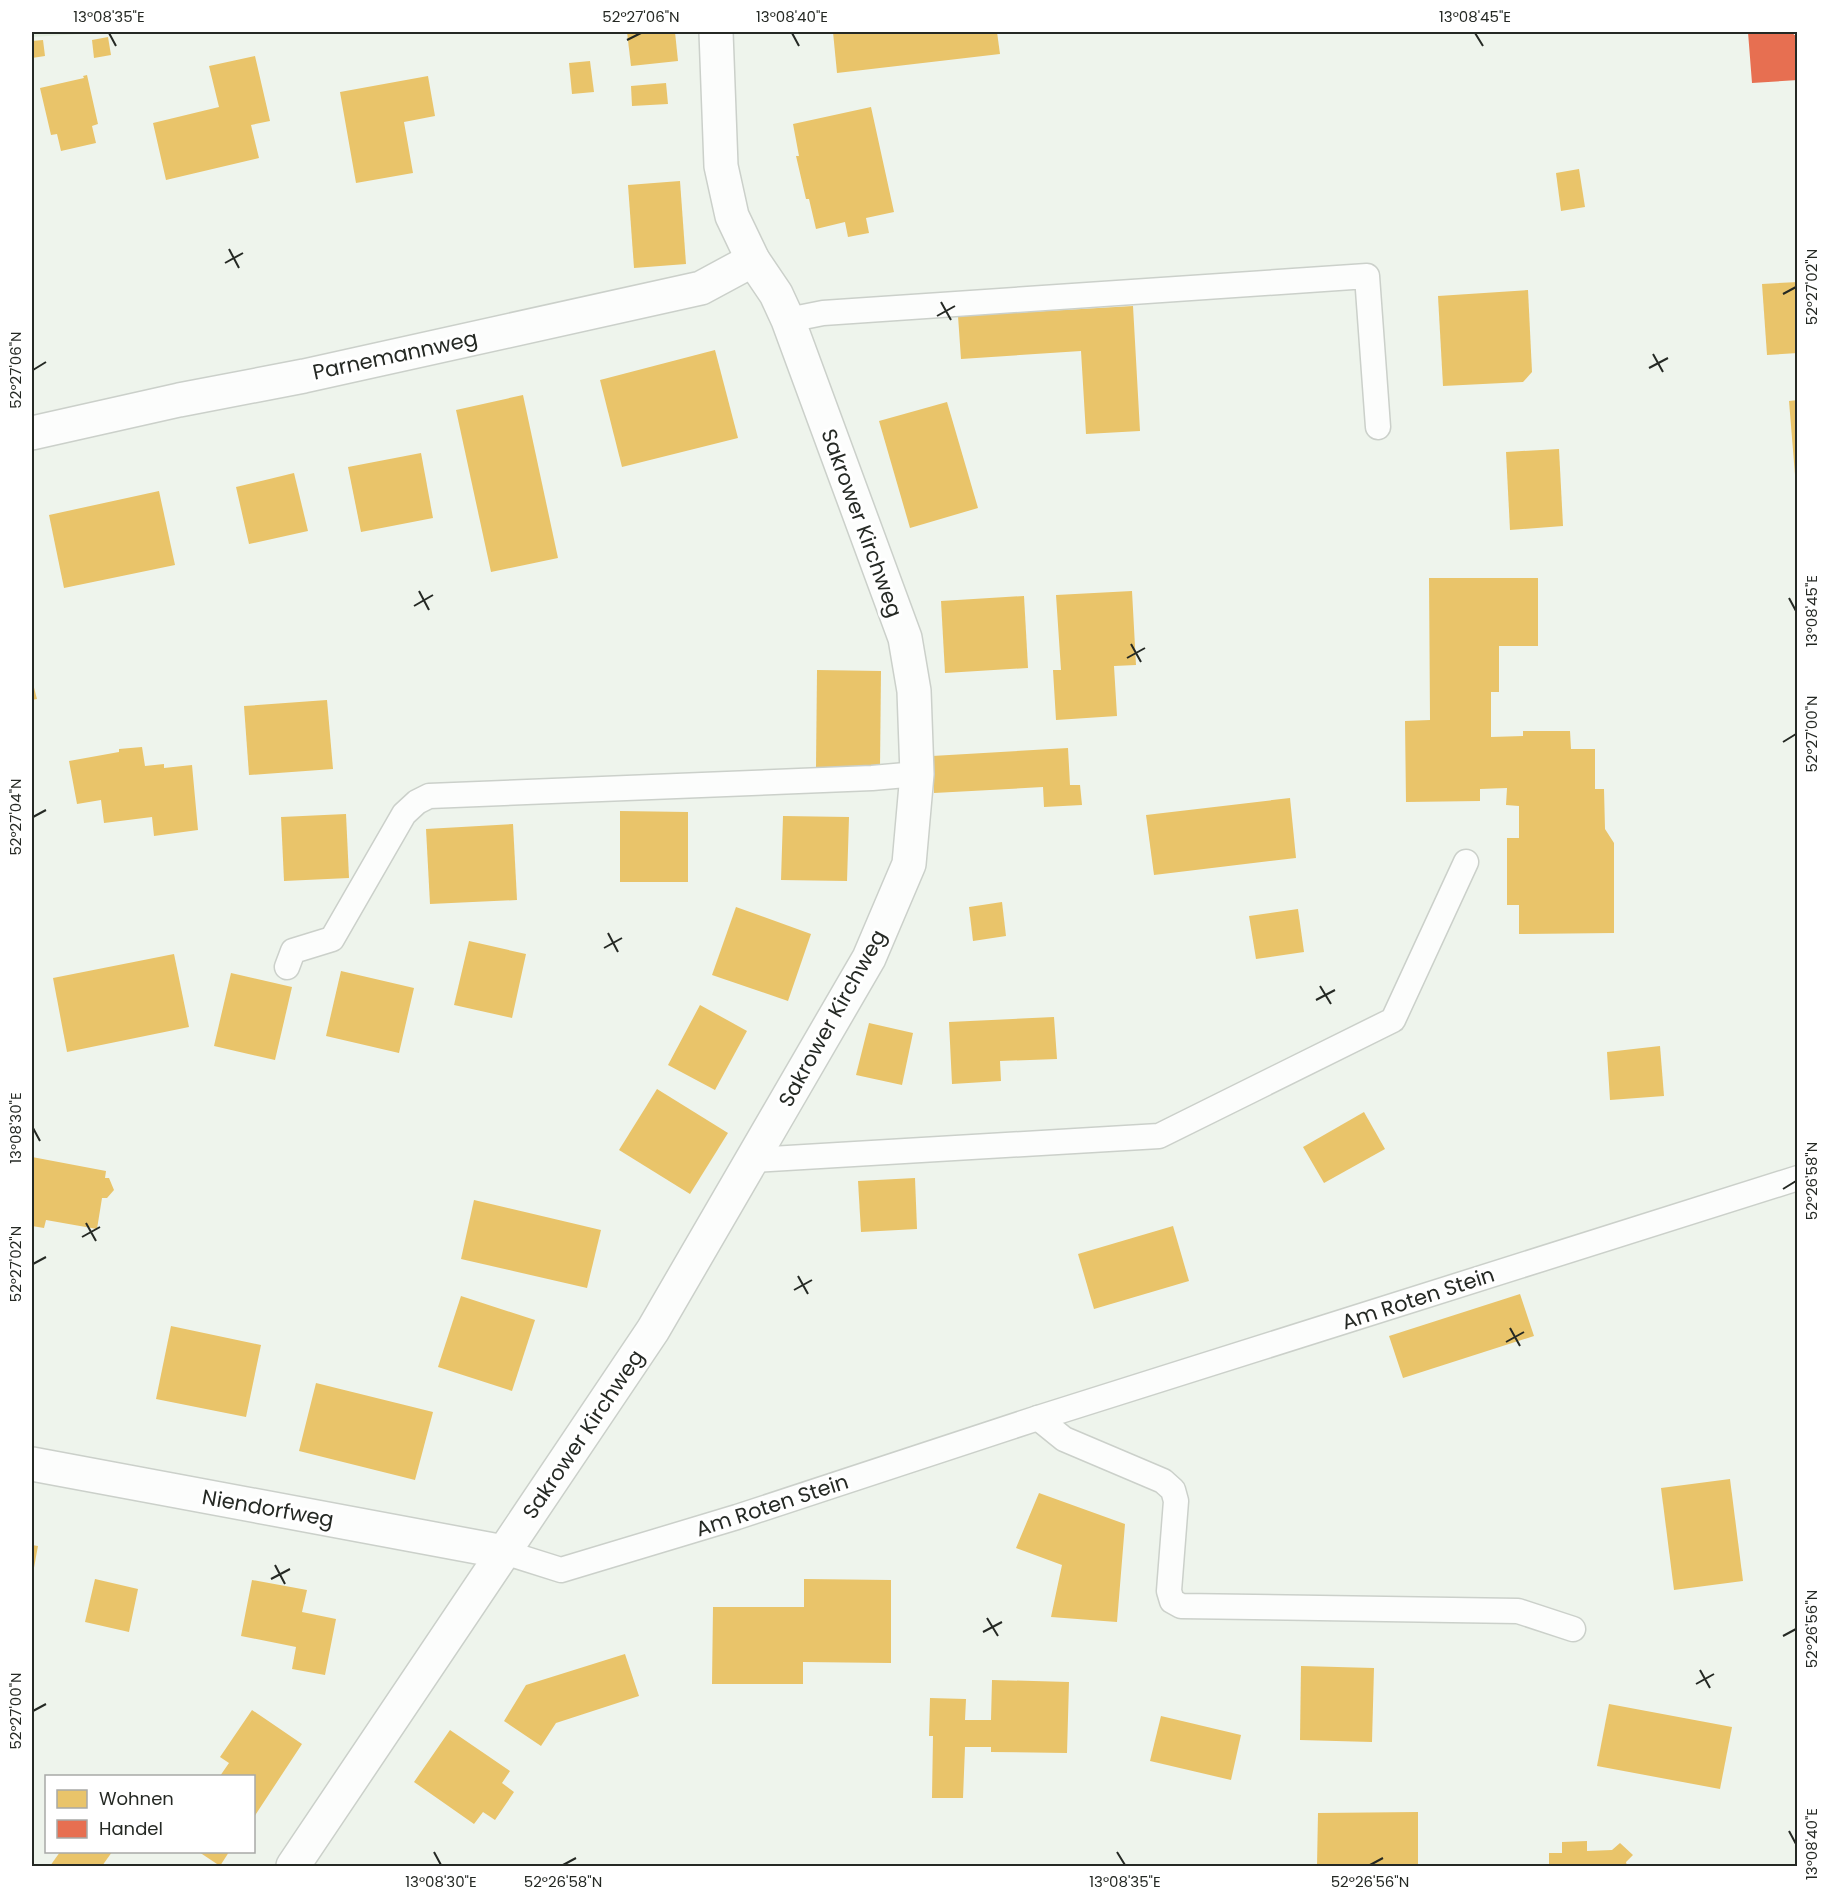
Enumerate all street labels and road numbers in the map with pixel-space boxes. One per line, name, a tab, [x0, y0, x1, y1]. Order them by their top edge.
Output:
street label: Parnemannweg	[310, 323, 480, 387]
street label: Sakrower Kirchweg	[814, 425, 910, 621]
street label: Sakrower Kirchweg	[771, 924, 893, 1112]
street label: Am Roten Stein	[1338, 1260, 1498, 1336]
street label: Sakrower Kirchweg	[515, 1344, 651, 1524]
street label: Am Roten Stein	[692, 1467, 852, 1543]
street label: Niendorfweg	[200, 1482, 336, 1534]

